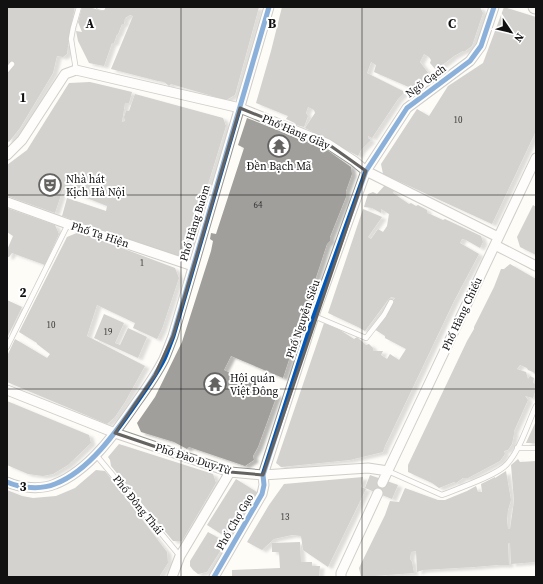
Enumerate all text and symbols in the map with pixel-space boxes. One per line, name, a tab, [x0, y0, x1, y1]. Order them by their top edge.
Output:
north arrow	[491, 12, 531, 52]
text: A	[86, 15, 95, 32]
text: B	[268, 15, 277, 32]
text: C	[448, 15, 456, 32]
text: N	[510, 30, 527, 45]
street label: Ngõ Gạch	[403, 61, 450, 101]
text: 1	[19, 89, 27, 106]
street label: Phố Hàng Giầy	[260, 111, 333, 153]
house number: 10	[453, 114, 463, 126]
temple icon: Đền Bạch Mã	[266, 133, 292, 159]
place label: Đền Bạch Mã	[247, 159, 312, 174]
theatre icon: Nhà hát Kịch Hà Nội	[37, 172, 63, 198]
place label: Nhà hát Kịch Hà Nội	[66, 172, 125, 200]
street label: Phố Hàng Buồm	[176, 183, 214, 263]
house number: 64	[253, 199, 263, 211]
street label: Phố Tạ Hiện	[69, 219, 131, 252]
house number: 1	[140, 257, 144, 269]
street label: Phố Hàng Chiếu	[438, 274, 486, 353]
street label: Phố Nguyễn Siêu	[282, 277, 324, 361]
text: 2	[19, 284, 27, 301]
house number: 10	[46, 319, 56, 331]
house number: 19	[103, 326, 113, 338]
temple icon: Hội quán Việt Đông	[202, 371, 228, 397]
place label: Hội quán Việt Đông	[230, 371, 279, 399]
street label: Phố Đào Duy Từ	[153, 440, 233, 478]
street label: Phố Đông Thái	[109, 472, 167, 538]
text: 3	[19, 478, 27, 495]
street label: Phố Chợ Gạo	[213, 491, 257, 553]
house number: 13	[280, 511, 290, 523]

